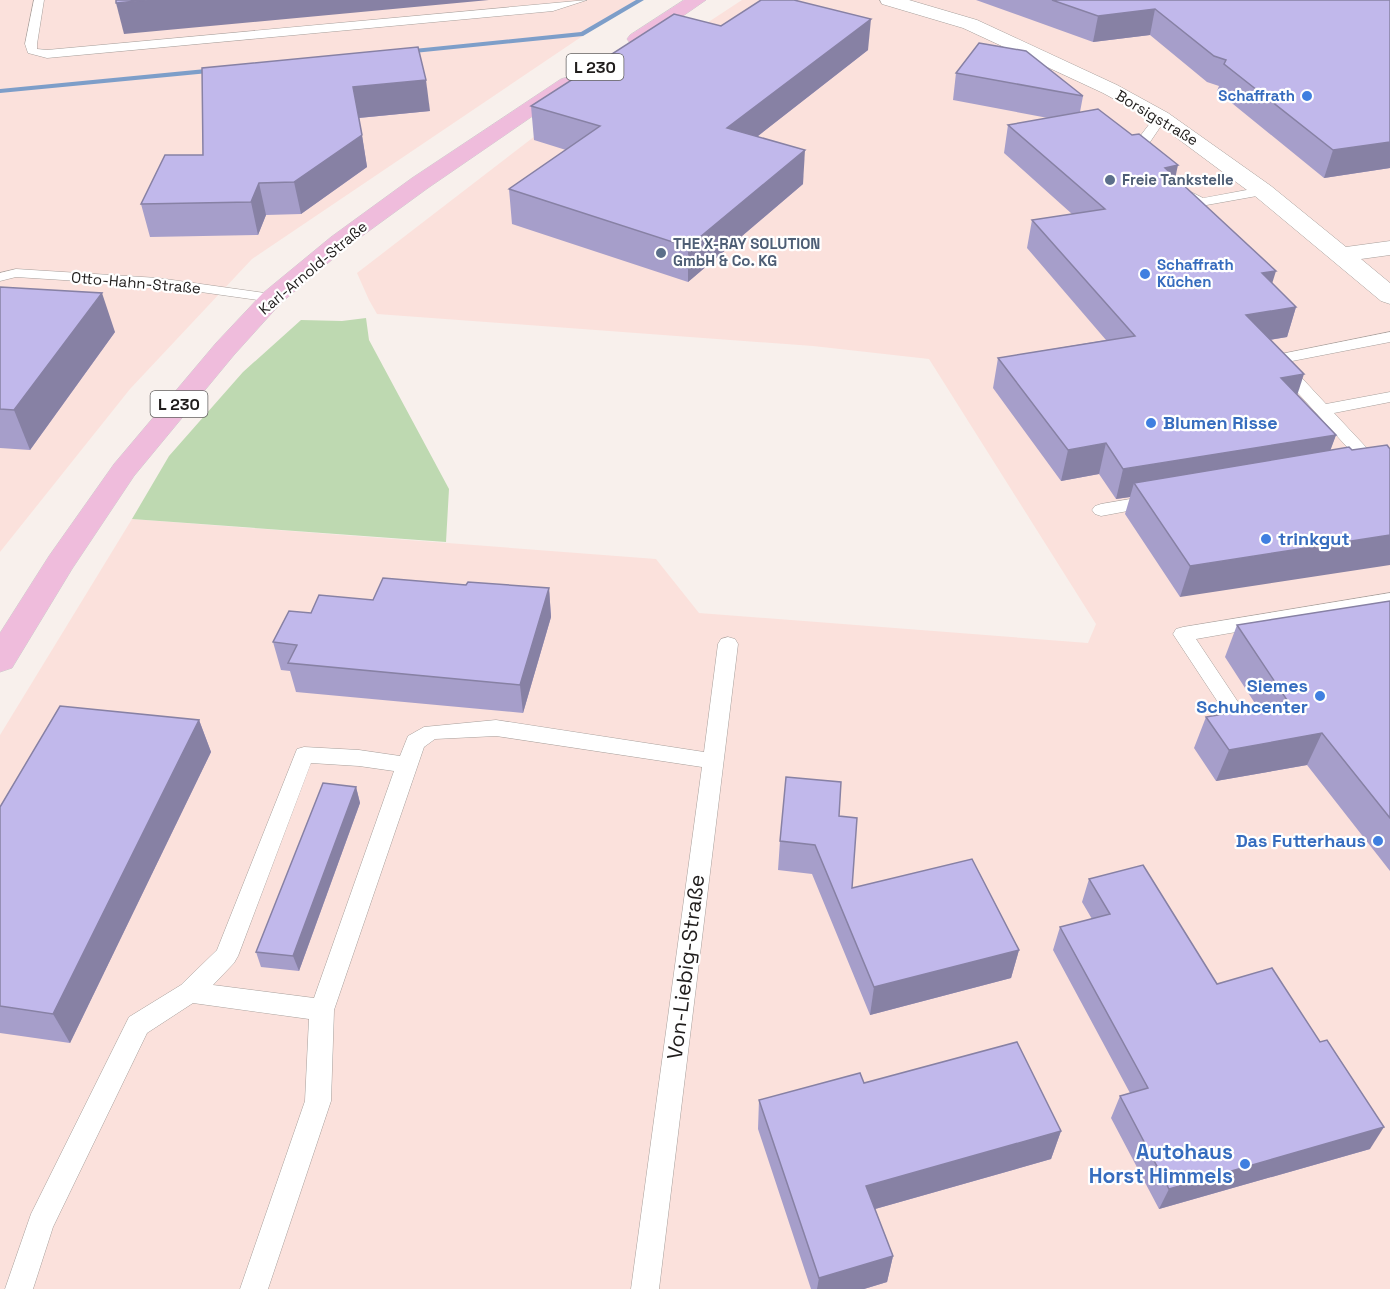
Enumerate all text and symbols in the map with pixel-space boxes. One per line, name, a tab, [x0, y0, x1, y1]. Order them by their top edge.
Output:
road number: L 230	[566, 54, 624, 80]
street label: Borsigstraße	[1113, 86, 1202, 150]
place label: Schaffrath	[1218, 86, 1295, 105]
marker: Schaffrath	[1300, 89, 1314, 103]
place label: Freie Tankstelle	[1122, 170, 1234, 189]
marker: Freie Tankstelle	[1103, 173, 1117, 187]
street label: Karl-Arnold-Straße	[255, 217, 371, 319]
place label: THE X-RAY SOLUTION GmbH & Co. KG	[673, 234, 820, 270]
marker: THE X-RAY SOLUTION GmbH & Co. KG	[654, 246, 668, 260]
place label: Schaffrath Küchen	[1157, 255, 1234, 291]
street label: Otto-Hahn-Straße	[70, 267, 202, 298]
marker: Schaffrath Küchen	[1138, 267, 1152, 281]
road number: L 230	[150, 391, 207, 417]
place label: Blumen Risse	[1163, 411, 1278, 434]
marker: Blumen Risse	[1144, 416, 1158, 430]
place label: trinkgut	[1278, 527, 1350, 550]
marker: trinkgut	[1259, 532, 1273, 546]
place label: Siemes Schuhcenter	[1196, 674, 1308, 718]
marker: Siemes Schuhcenter	[1313, 689, 1327, 703]
place label: Das Futterhaus	[1236, 829, 1366, 852]
marker: Das Futterhaus	[1371, 834, 1385, 848]
street label: Von-Liebig-Straße	[661, 873, 710, 1061]
place label: Autohaus Horst Himmels	[1089, 1138, 1233, 1189]
marker: Autohaus Horst Himmels	[1238, 1157, 1252, 1171]

